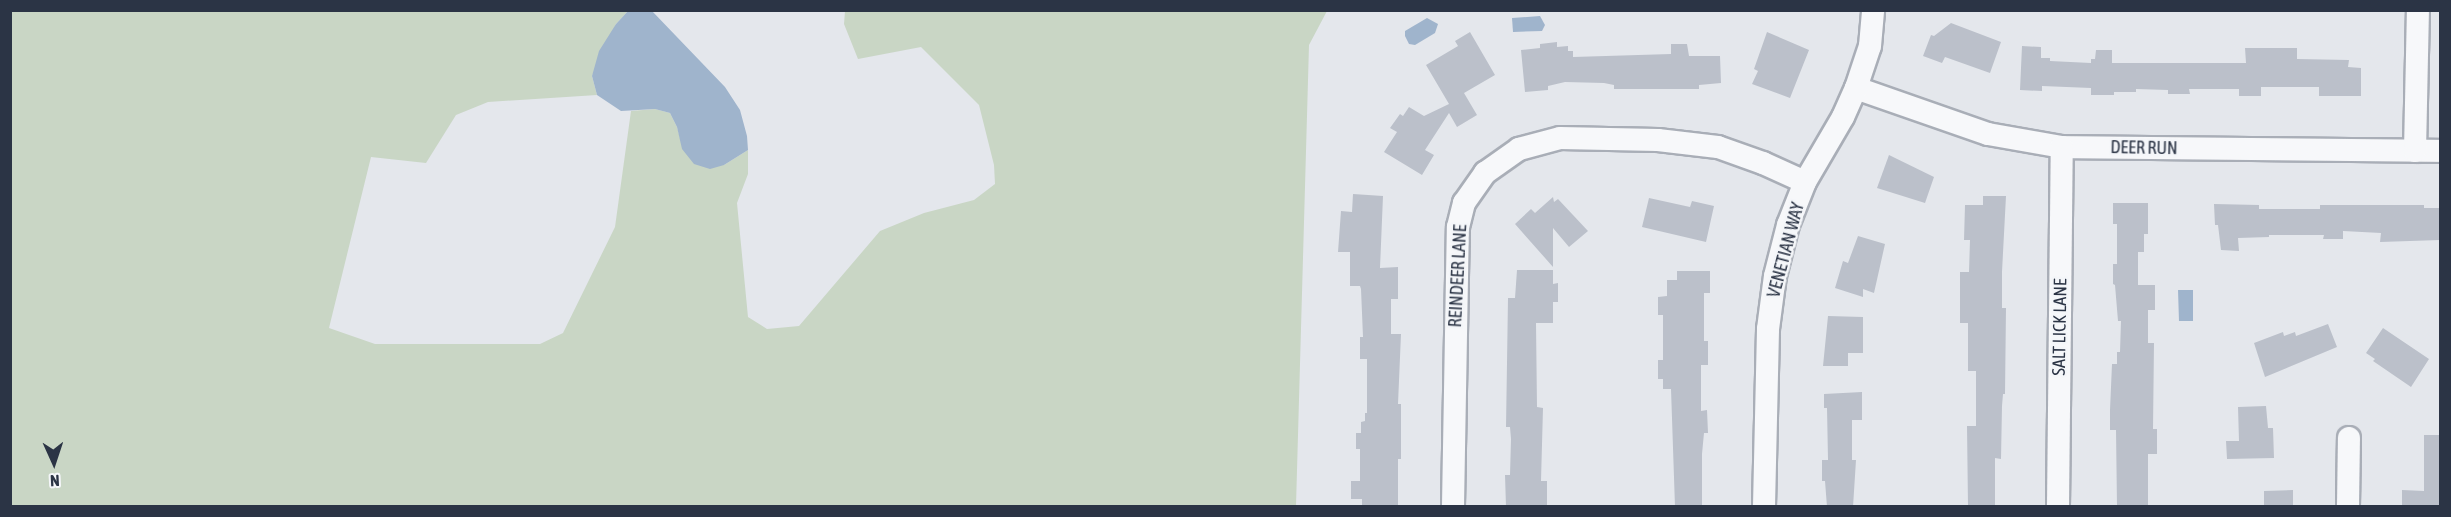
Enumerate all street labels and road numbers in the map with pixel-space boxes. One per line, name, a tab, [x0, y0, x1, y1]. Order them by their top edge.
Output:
street label: DEER RUN	[2110, 137, 2178, 159]
street label: VENETIAN WAY	[1763, 200, 1809, 300]
street label: REINDEER LANE	[1445, 224, 1471, 328]
street label: SALT LICK LANE	[2048, 278, 2072, 376]

